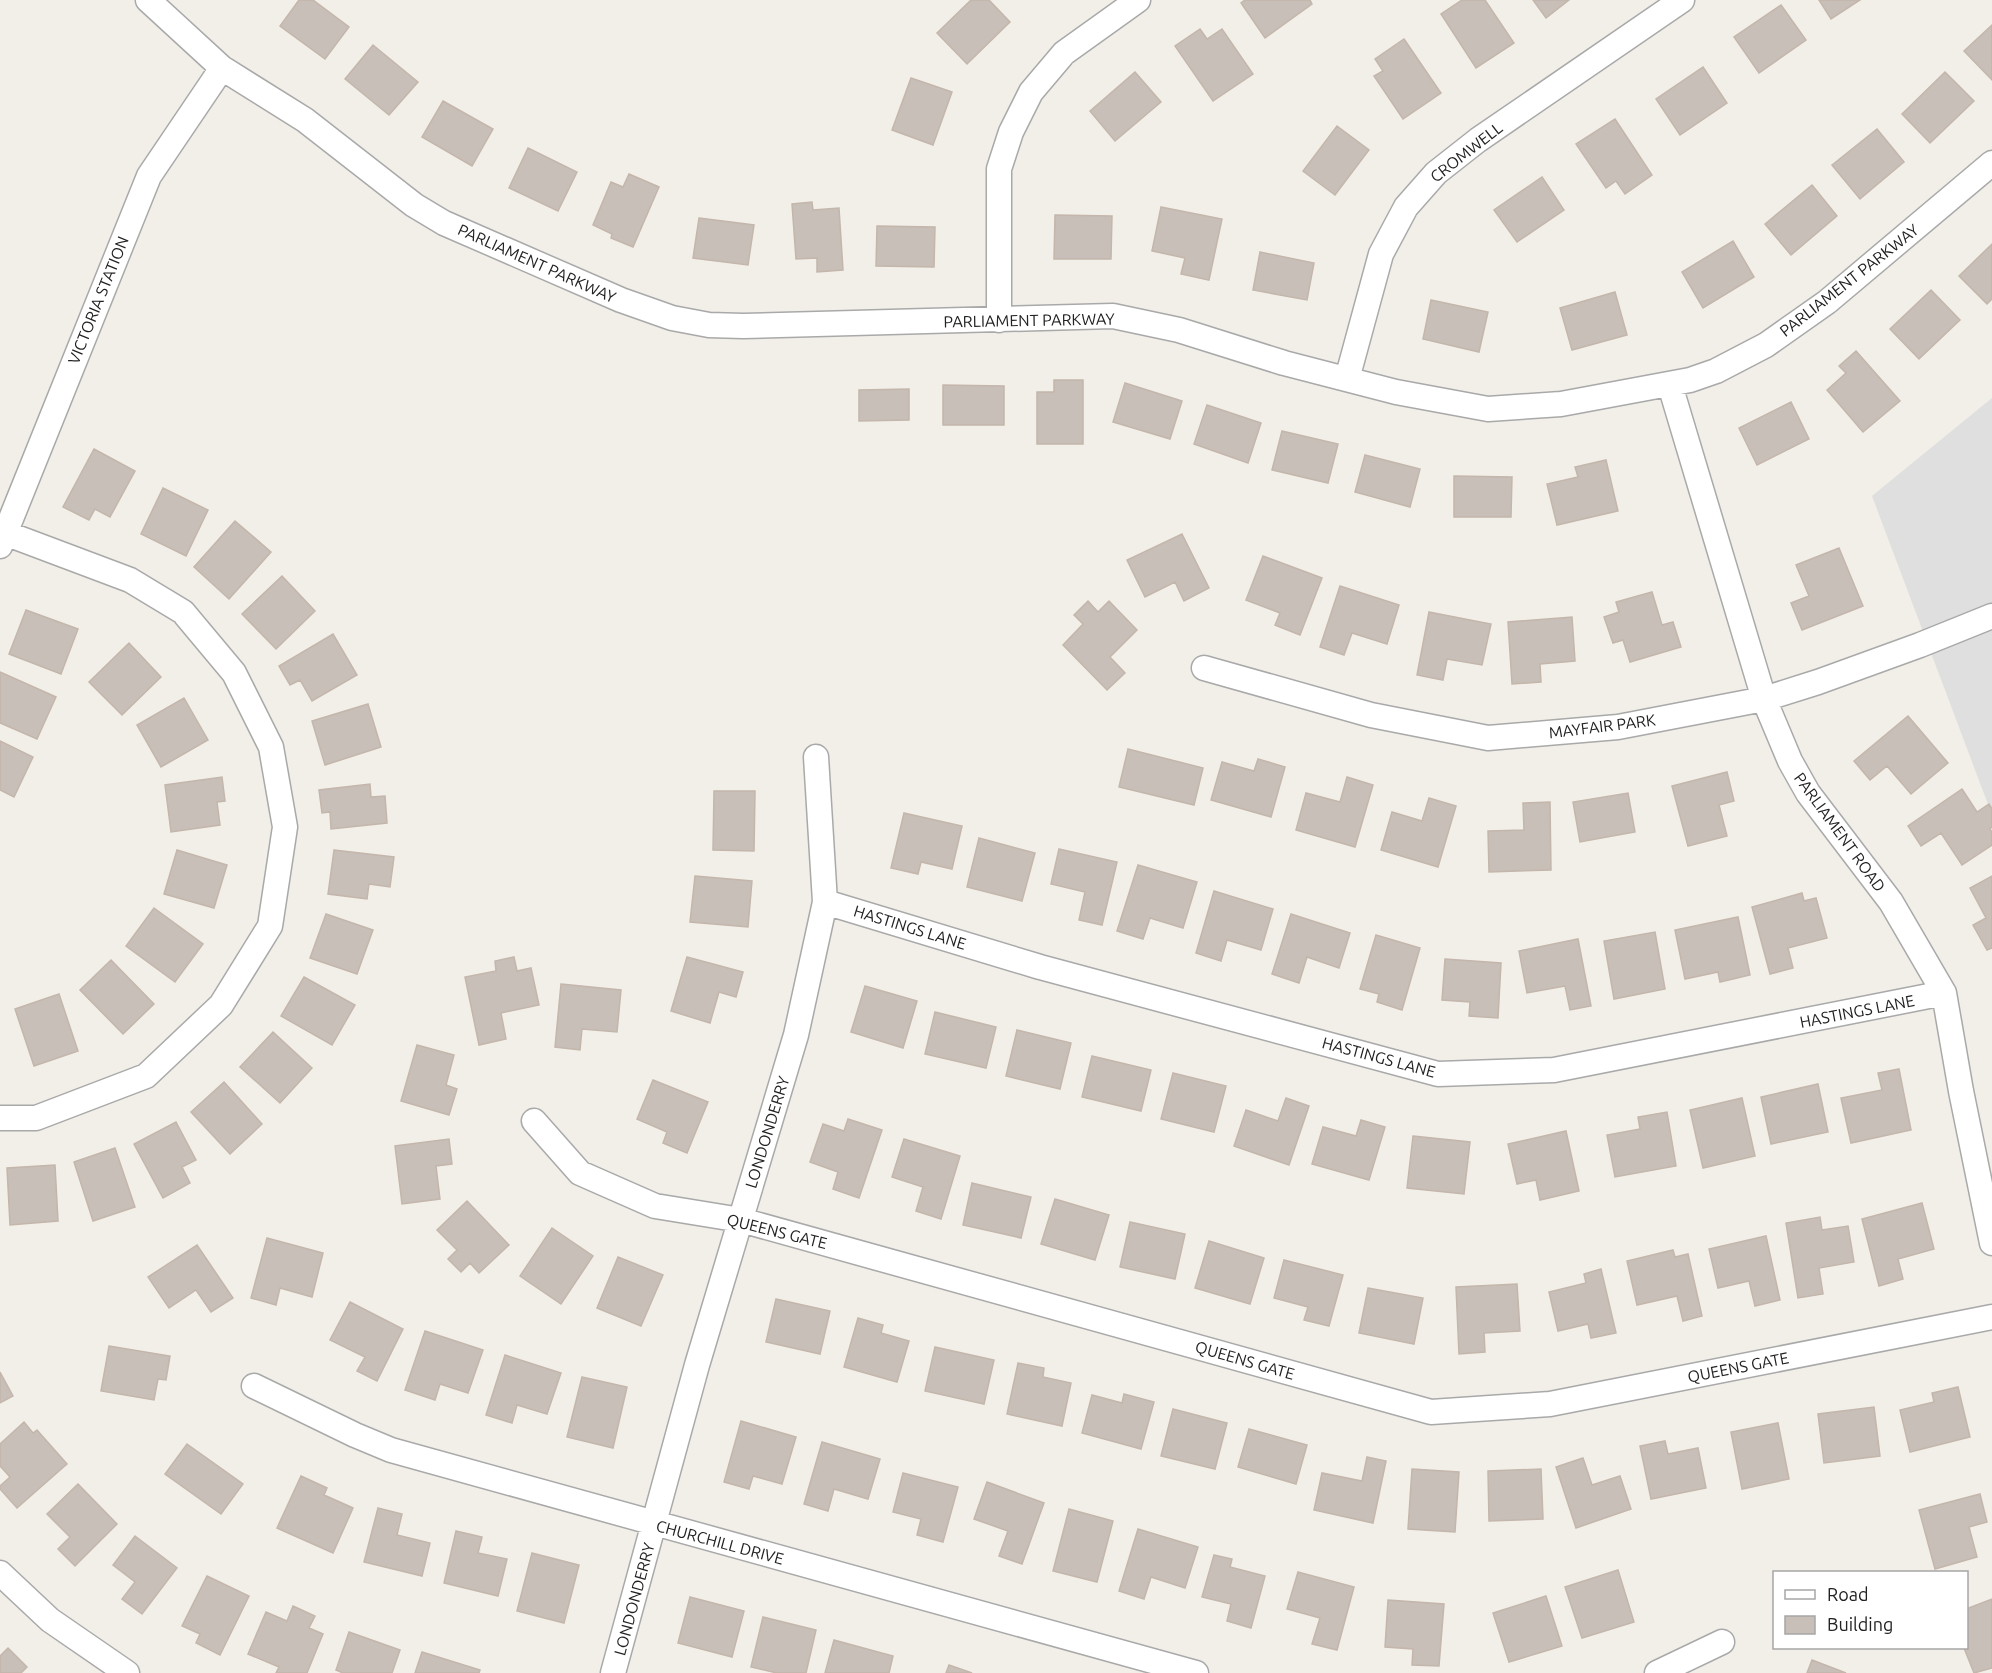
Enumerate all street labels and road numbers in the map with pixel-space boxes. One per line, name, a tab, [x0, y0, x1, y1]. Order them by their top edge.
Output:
street label: CROMWELL	[1427, 118, 1505, 186]
street label: PARLIAMENT PARKWAY	[455, 220, 619, 306]
street label: PARLIAMENT PARKWAY	[1776, 220, 1923, 340]
street label: VICTORIA STATION	[64, 233, 132, 367]
street label: PARLIAMENT PARKWAY	[943, 309, 1115, 330]
street label: MAYFAIR PARK	[1548, 710, 1657, 741]
street label: PARLIAMENT ROAD	[1791, 769, 1889, 895]
street label: HASTINGS LANE	[852, 901, 968, 953]
street label: HASTINGS LANE	[1798, 991, 1916, 1031]
street label: HASTINGS LANE	[1320, 1033, 1438, 1081]
street label: LONDONDERRY	[741, 1073, 793, 1190]
street label: QUEENS GATE	[725, 1210, 829, 1252]
street label: QUEENS GATE	[1193, 1337, 1297, 1383]
street label: QUEENS GATE	[1686, 1348, 1790, 1386]
street label: CHURCHILL DRIVE	[654, 1516, 786, 1568]
street label: LONDONDERRY	[610, 1540, 658, 1657]

